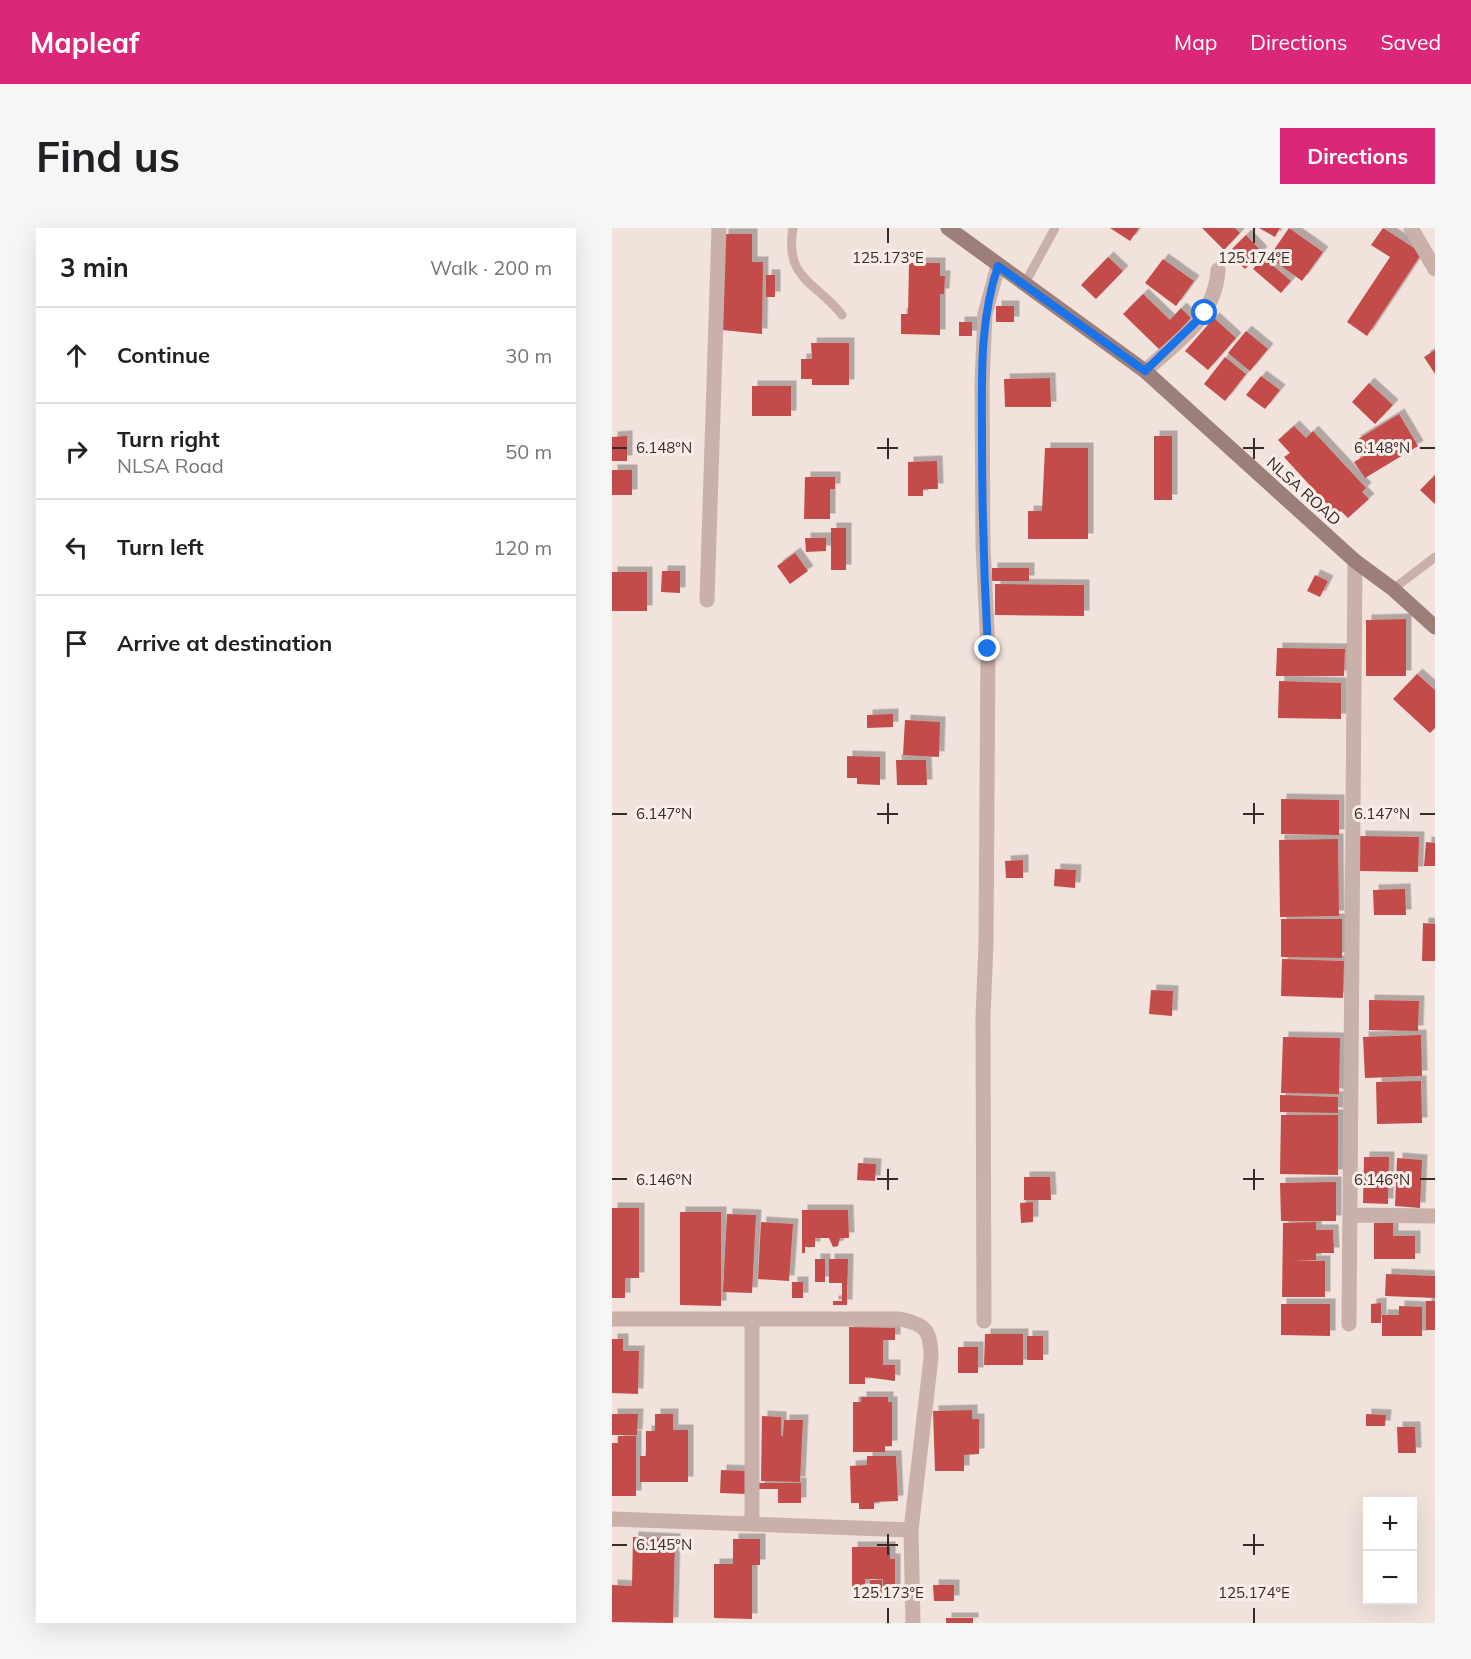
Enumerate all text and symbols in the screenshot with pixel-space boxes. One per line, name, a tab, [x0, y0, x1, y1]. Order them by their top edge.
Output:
text: Mapleaf	[30, 25, 139, 60]
text: Map	[1174, 29, 1217, 55]
text: Directions	[1250, 29, 1347, 55]
text: Saved	[1380, 29, 1441, 55]
button: Directions	[1280, 128, 1435, 184]
text: Find us	[36, 130, 180, 183]
text: 125.173°E	[852, 248, 924, 267]
text: 125.174°E	[1218, 248, 1290, 267]
text: 3 min	[60, 251, 129, 284]
text: Walk · 200 m	[430, 255, 552, 280]
route start	[1191, 299, 1217, 325]
icon: ahead	[60, 339, 93, 372]
text: Continue	[117, 341, 210, 369]
text: 30 m	[505, 343, 552, 368]
text: Turn right	[117, 425, 220, 453]
icon: right	[60, 435, 93, 468]
text: 6.148°N	[636, 438, 692, 457]
text: 6.148°N	[1354, 438, 1410, 457]
text: 50 m	[505, 439, 552, 464]
street label: NLSA ROAD	[1263, 452, 1345, 530]
text: NLSA Road	[117, 453, 224, 478]
icon: left	[60, 531, 93, 564]
text: Turn left	[117, 533, 204, 561]
text: 120 m	[493, 535, 552, 560]
icon: arrive	[60, 627, 93, 660]
text: Arrive at destination	[117, 629, 332, 657]
route end	[974, 635, 1000, 661]
text: 6.147°N	[636, 804, 692, 823]
text: 6.147°N	[1354, 804, 1410, 823]
text: 6.146°N	[636, 1170, 692, 1189]
text: 6.146°N	[1354, 1170, 1410, 1189]
map controls	[1363, 1497, 1417, 1605]
button: +	[1363, 1497, 1417, 1551]
text: 6.145°N	[636, 1535, 692, 1554]
button: −	[1363, 1551, 1417, 1605]
text: 125.173°E	[852, 1583, 924, 1602]
text: 125.174°E	[1218, 1583, 1290, 1602]

